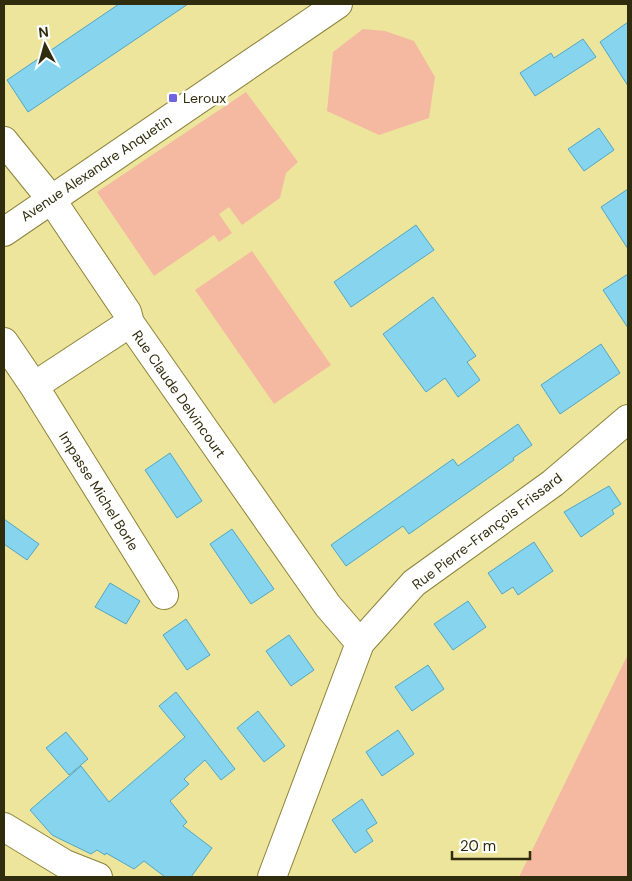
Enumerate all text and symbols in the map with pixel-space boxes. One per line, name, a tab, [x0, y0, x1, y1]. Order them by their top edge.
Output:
north arrow	[20, 20, 70, 70]
text: N	[38, 23, 50, 42]
place label: Leroux	[183, 89, 226, 107]
marker: Leroux	[167, 92, 179, 104]
street label: Avenue Alexandre Anquetin	[17, 111, 175, 225]
street label: Rue Claude Delvincourt	[128, 327, 230, 461]
street label: Impasse Michel Borle	[55, 428, 143, 554]
street label: Rue Pierre-François Frissard	[408, 469, 566, 593]
scale bar	[452, 828, 530, 860]
text: 20 m	[460, 836, 496, 856]

